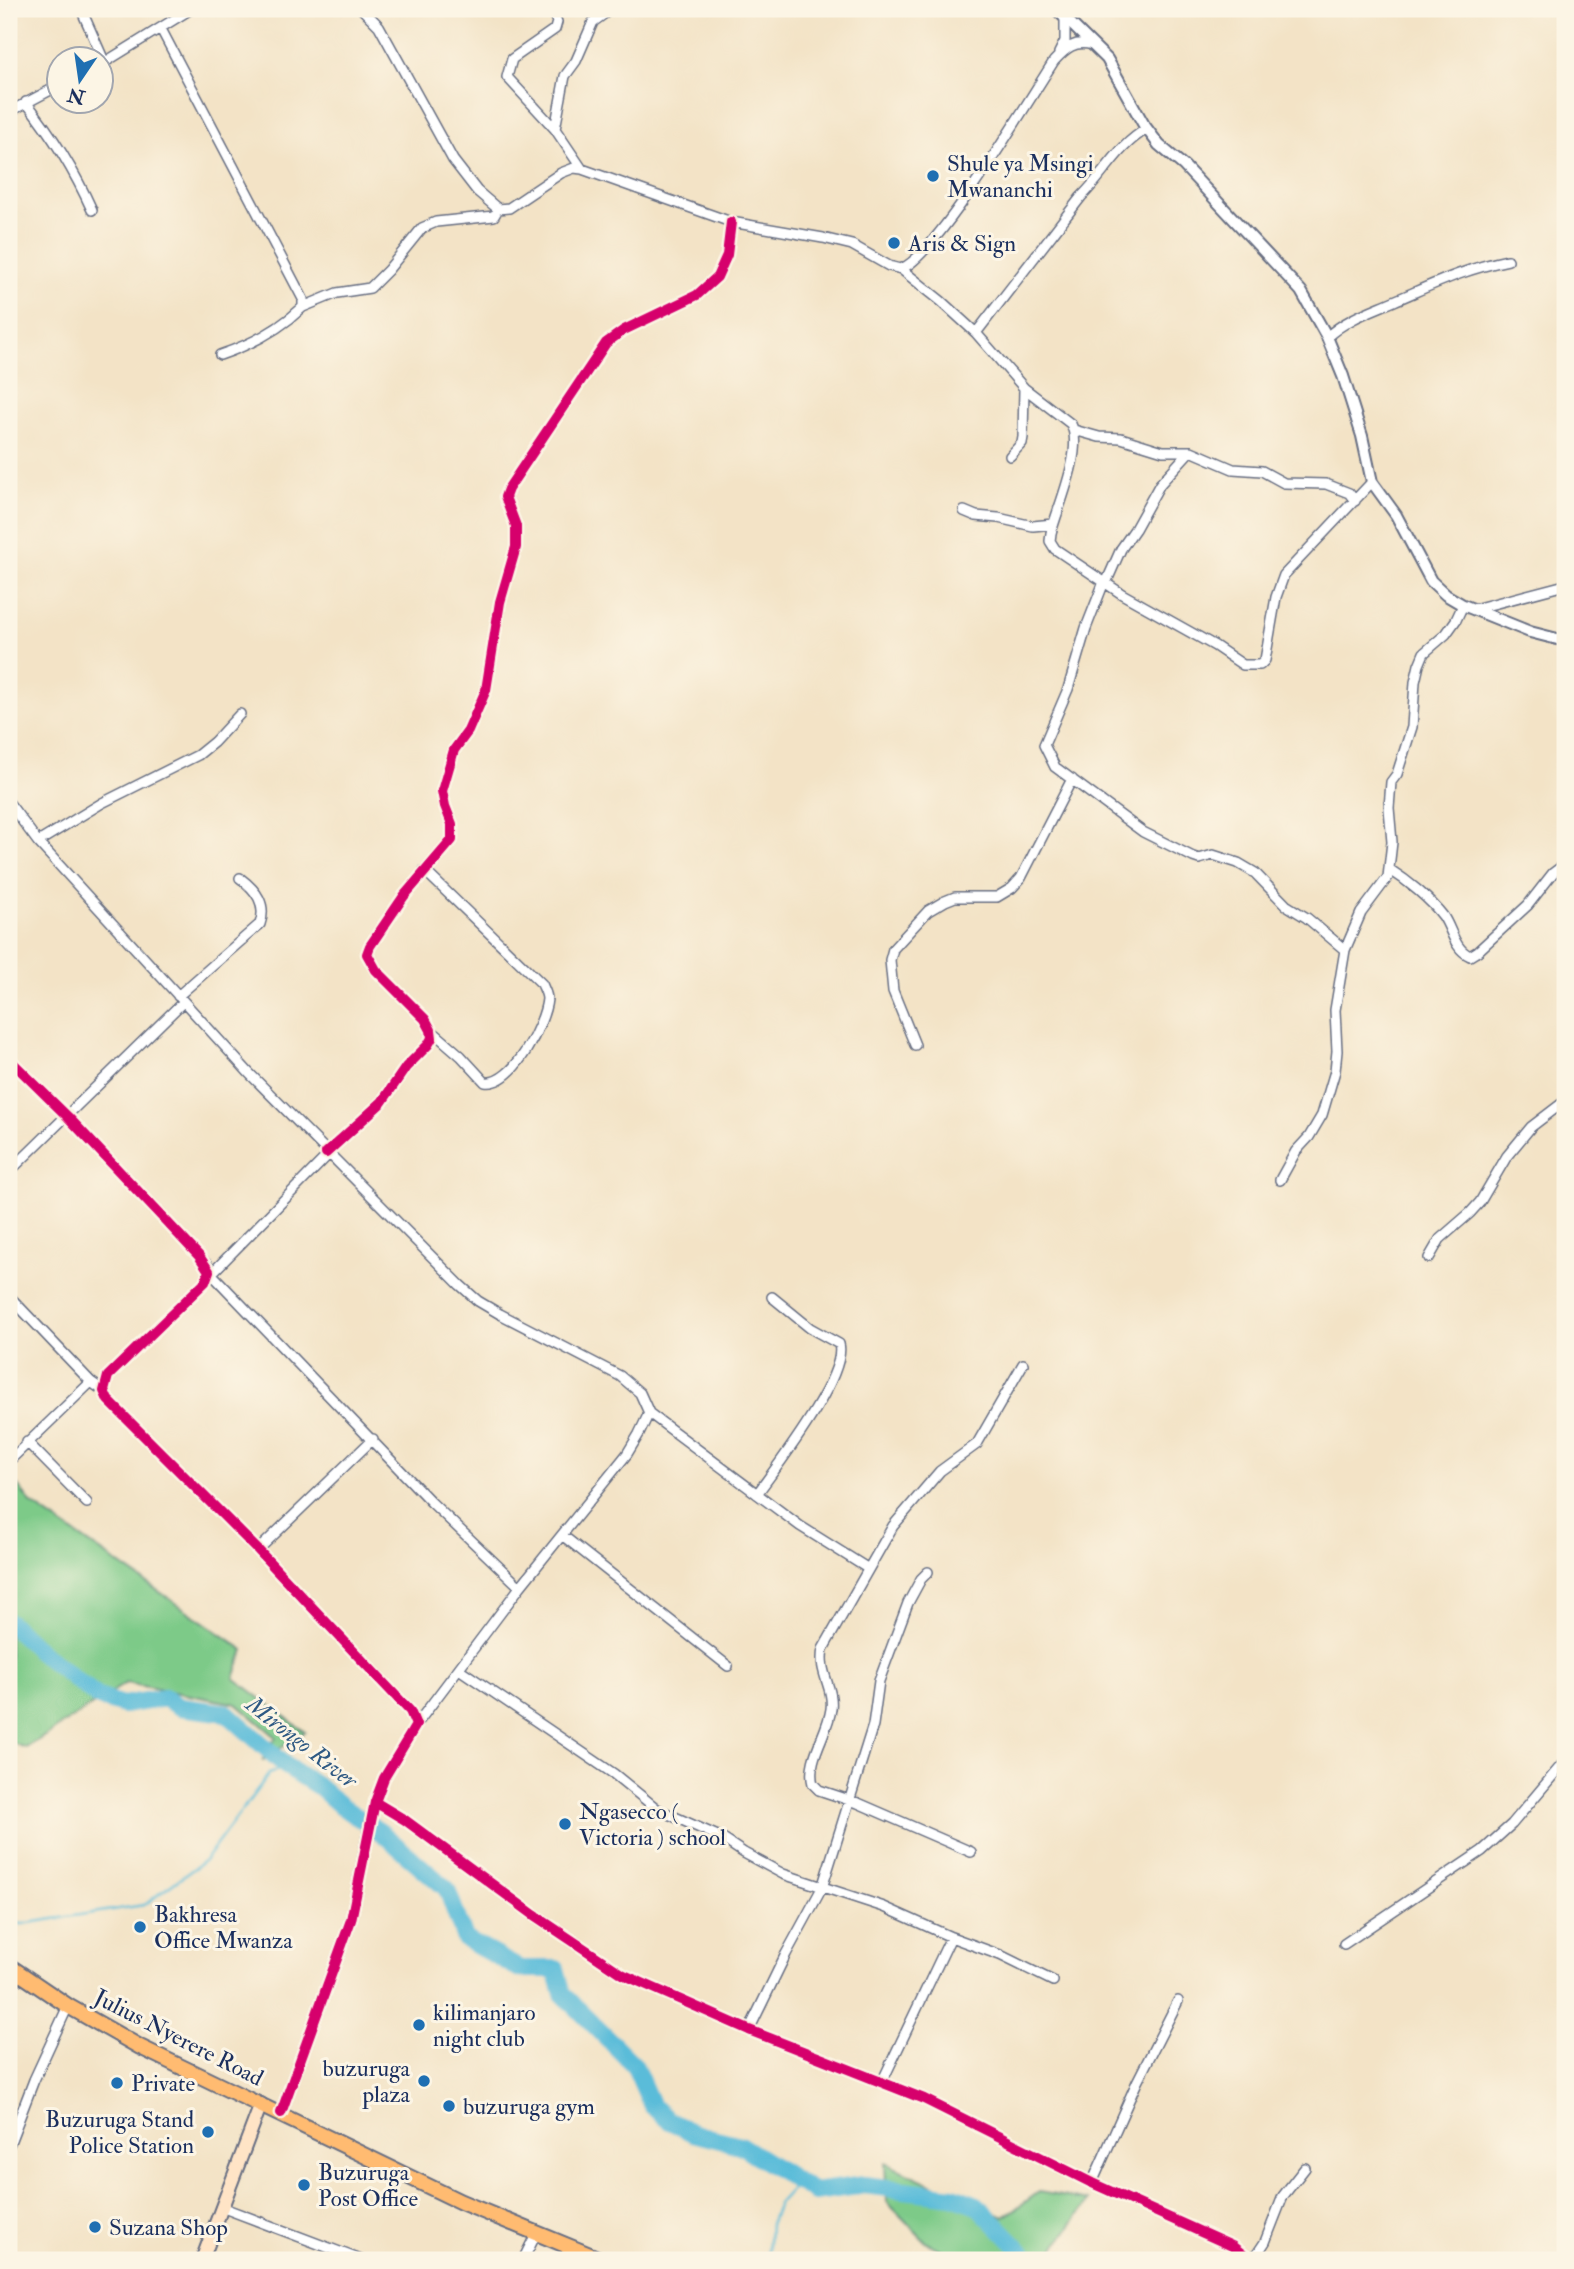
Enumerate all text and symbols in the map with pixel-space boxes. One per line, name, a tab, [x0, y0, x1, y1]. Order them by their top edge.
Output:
north arrow	[46, 46, 116, 116]
text: N	[64, 82, 88, 109]
place label: Shule ya Msingi Mwananchi	[947, 149, 1094, 204]
marker: Shule ya Msingi Mwananchi	[925, 168, 941, 184]
place label: Aris & Sign	[907, 229, 1016, 258]
marker: Aris & Sign	[886, 235, 902, 251]
water label: Mirongo River	[238, 1688, 365, 1796]
place label: Ngasecco ( Victoria ) school	[579, 1797, 726, 1852]
marker: Ngasecco ( Victoria ) school	[557, 1816, 573, 1832]
place label: Bakhresa Office Mwanza	[154, 1900, 293, 1955]
marker: Bakhresa Office Mwanza	[132, 1919, 148, 1935]
street label: Julius Nyerere Road	[88, 1982, 268, 2093]
place label: kilimanjaro night club	[433, 1998, 536, 2053]
marker: kilimanjaro night club	[411, 2017, 427, 2033]
place label: buzuruga plaza	[323, 2054, 411, 2110]
place label: Private	[131, 2069, 196, 2098]
marker: buzuruga plaza	[416, 2073, 432, 2089]
marker: Private	[109, 2075, 125, 2091]
place label: buzuruga gym	[463, 2092, 595, 2121]
marker: buzuruga gym	[441, 2098, 457, 2114]
place label: Buzuruga Stand Police Station	[45, 2105, 194, 2160]
marker: Buzuruga Stand Police Station	[200, 2124, 216, 2140]
place label: Buzuruga Post Office	[318, 2158, 419, 2213]
marker: Buzuruga Post Office	[296, 2177, 312, 2193]
place label: Suzana Shop	[109, 2213, 228, 2243]
marker: Suzana Shop	[87, 2219, 103, 2235]

